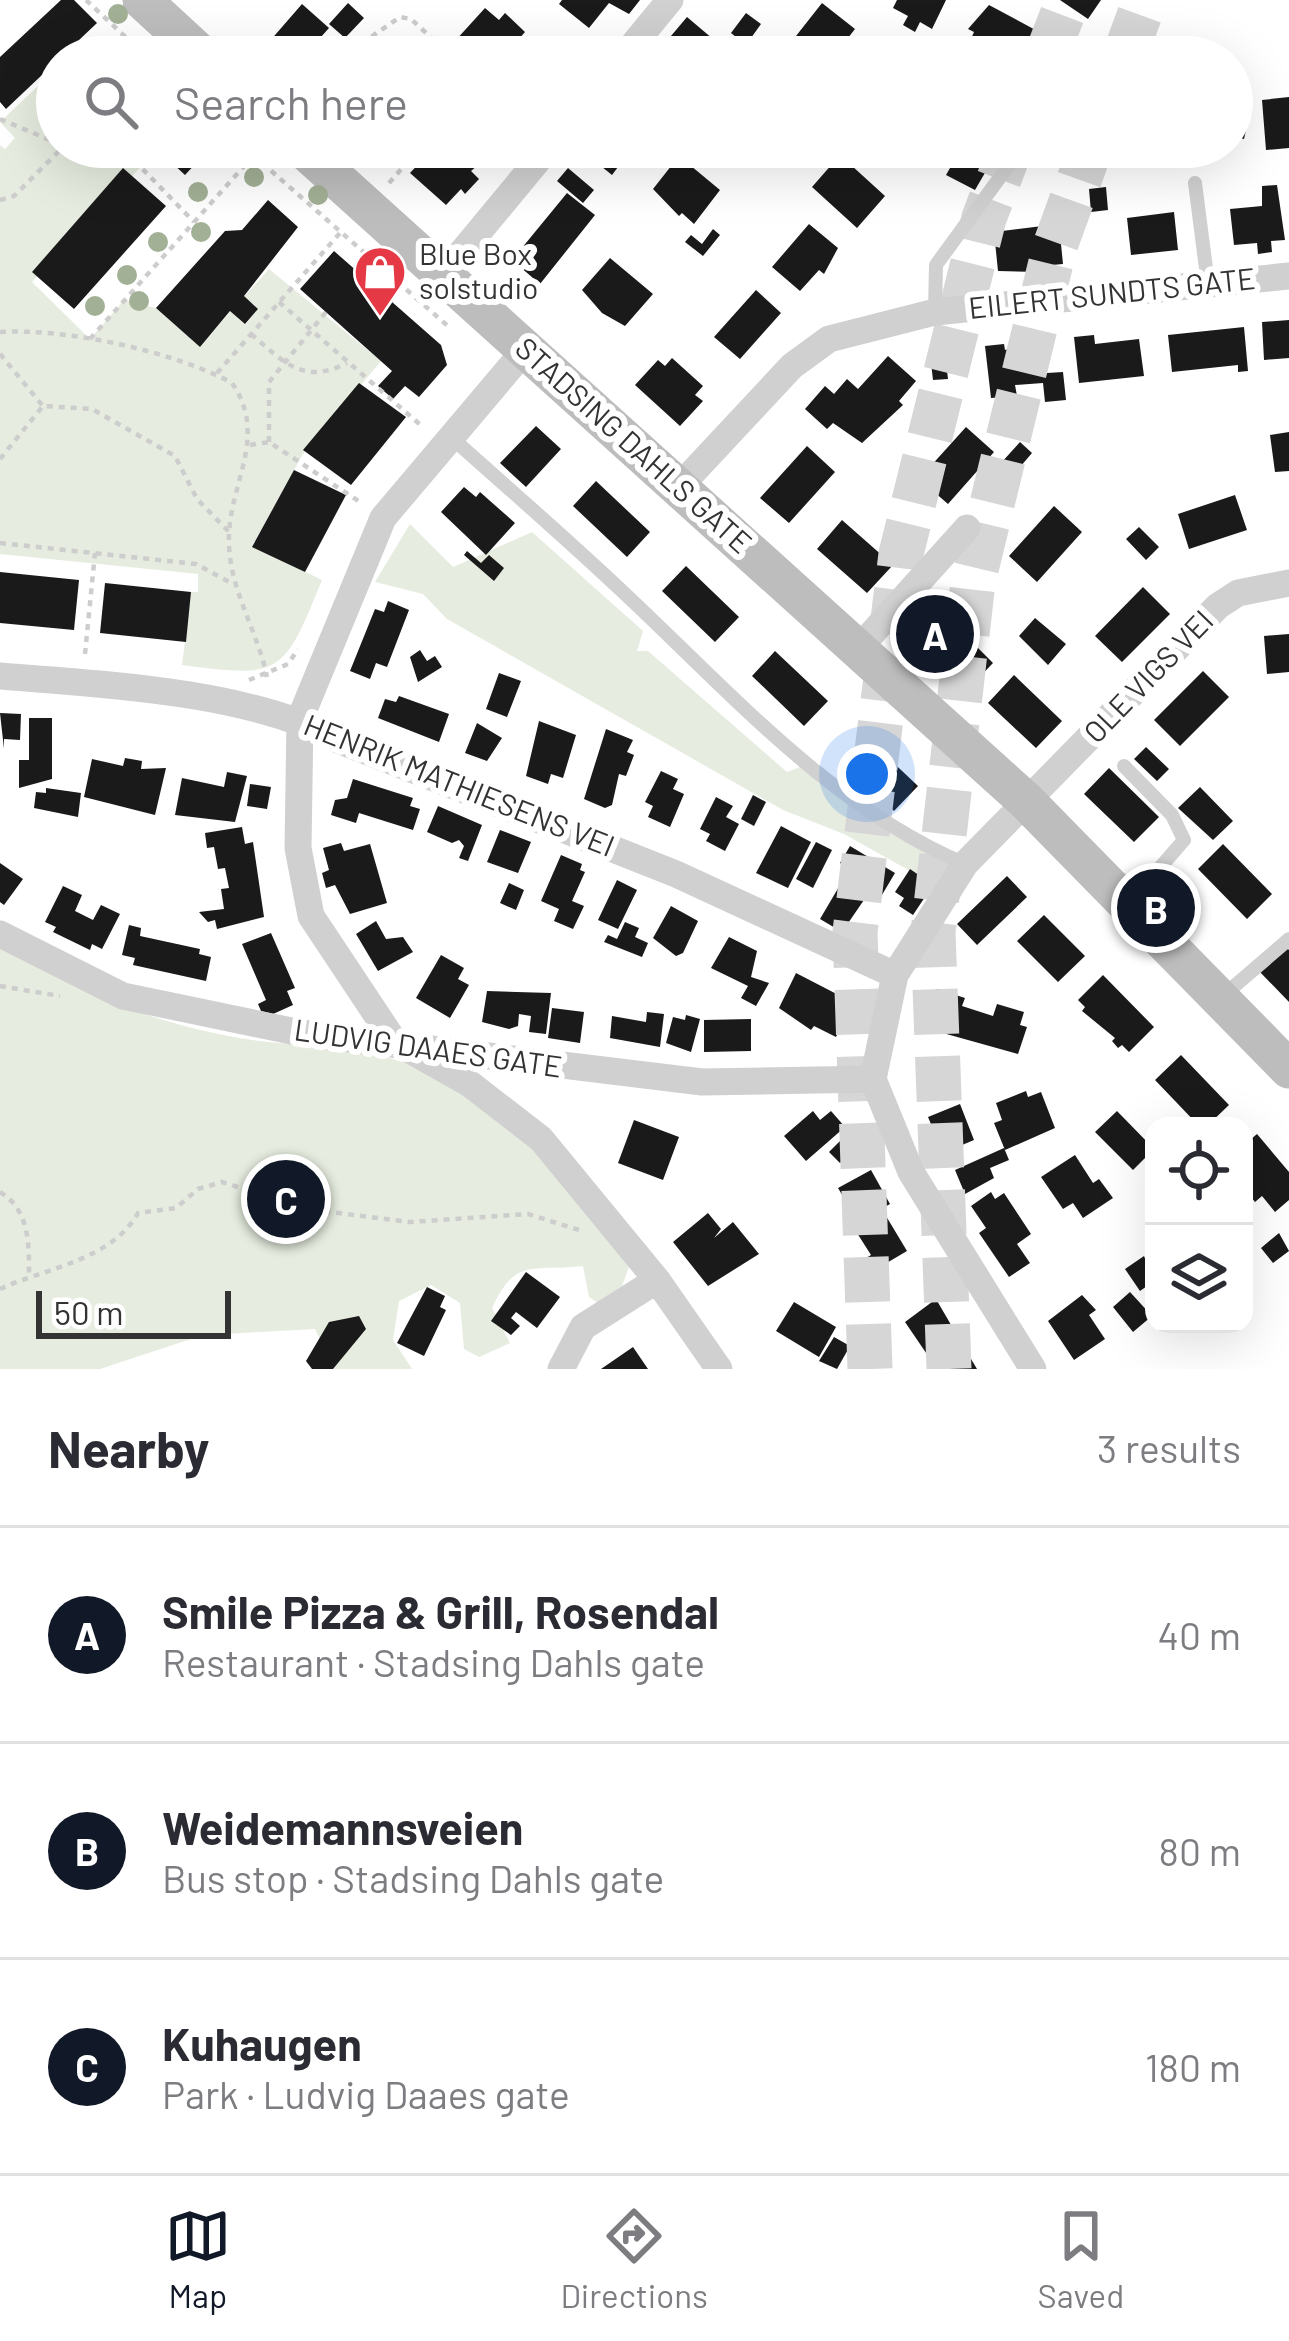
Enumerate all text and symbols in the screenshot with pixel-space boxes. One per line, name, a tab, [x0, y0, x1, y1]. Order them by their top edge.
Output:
search box	[36, 36, 1253, 168]
icon: search	[78, 69, 144, 135]
text: Search here	[174, 75, 408, 129]
place label: Blue Box solstudio	[419, 235, 538, 305]
shop icon: Blue Box solstudio	[352, 244, 408, 318]
street label: EILERT SUNDTS GATE	[967, 259, 1257, 325]
street label: STADSING DAHLS GATE	[509, 329, 760, 560]
pin: A	[896, 589, 974, 679]
street label: OLE VIGS VEI	[1075, 602, 1220, 749]
street label: HENRIK MATHIESENS VEI	[299, 705, 620, 863]
your location	[837, 744, 897, 804]
pin: B	[1117, 863, 1195, 953]
street label: LUDVIG DAAES GATE	[292, 1010, 564, 1084]
map controls	[1145, 1117, 1253, 1333]
button: locate	[1145, 1117, 1253, 1225]
pin: C	[247, 1154, 325, 1244]
button: layers	[1145, 1225, 1253, 1333]
scale bar	[36, 1285, 231, 1338]
text: 50 m	[54, 1292, 124, 1332]
text: Nearby	[48, 1417, 209, 1478]
text: 3 results	[1097, 1424, 1241, 1471]
text: Smile Pizza & Grill, Rosendal	[162, 1584, 719, 1638]
text: A	[74, 1611, 100, 1658]
text: 40 m	[1157, 1611, 1241, 1658]
text: Restaurant · Stadsing Dahls gate	[162, 1638, 705, 1685]
text: Weidemannsveien	[162, 1800, 523, 1854]
text: B	[75, 1827, 99, 1874]
text: 80 m	[1159, 1827, 1241, 1874]
text: Bus stop · Stadsing Dahls gate	[162, 1854, 664, 1901]
text: Kuhaugen	[162, 2016, 362, 2070]
text: C	[75, 2043, 99, 2090]
text: 180 m	[1145, 2043, 1241, 2090]
text: Park · Ludvig Daaes gate	[162, 2070, 570, 2117]
tab: Map	[165, 2203, 231, 2315]
tab: Directions	[560, 2203, 708, 2315]
tab: Saved	[1038, 2203, 1124, 2315]

